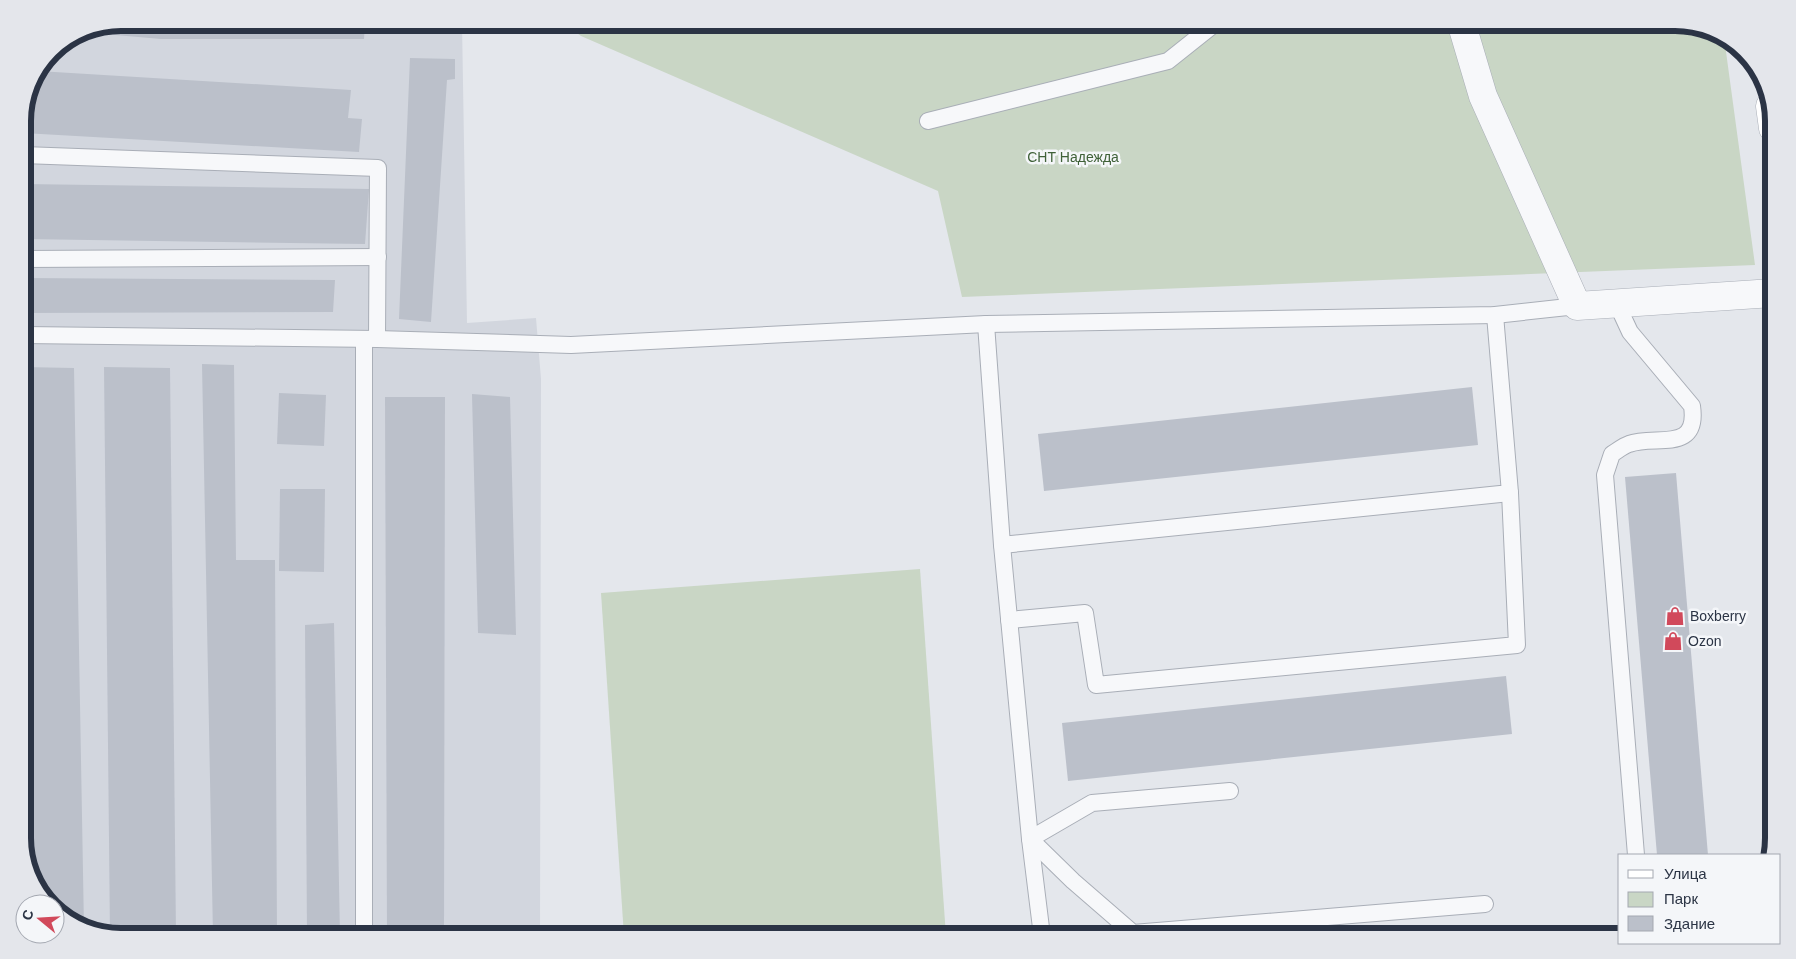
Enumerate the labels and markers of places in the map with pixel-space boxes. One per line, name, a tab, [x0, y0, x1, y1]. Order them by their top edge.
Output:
shop icon: Boxberry	[1664, 605, 1686, 627]
place label: Boxberry	[1690, 608, 1746, 624]
shop icon: Ozon	[1662, 630, 1684, 652]
place label: Ozon	[1688, 633, 1721, 649]

